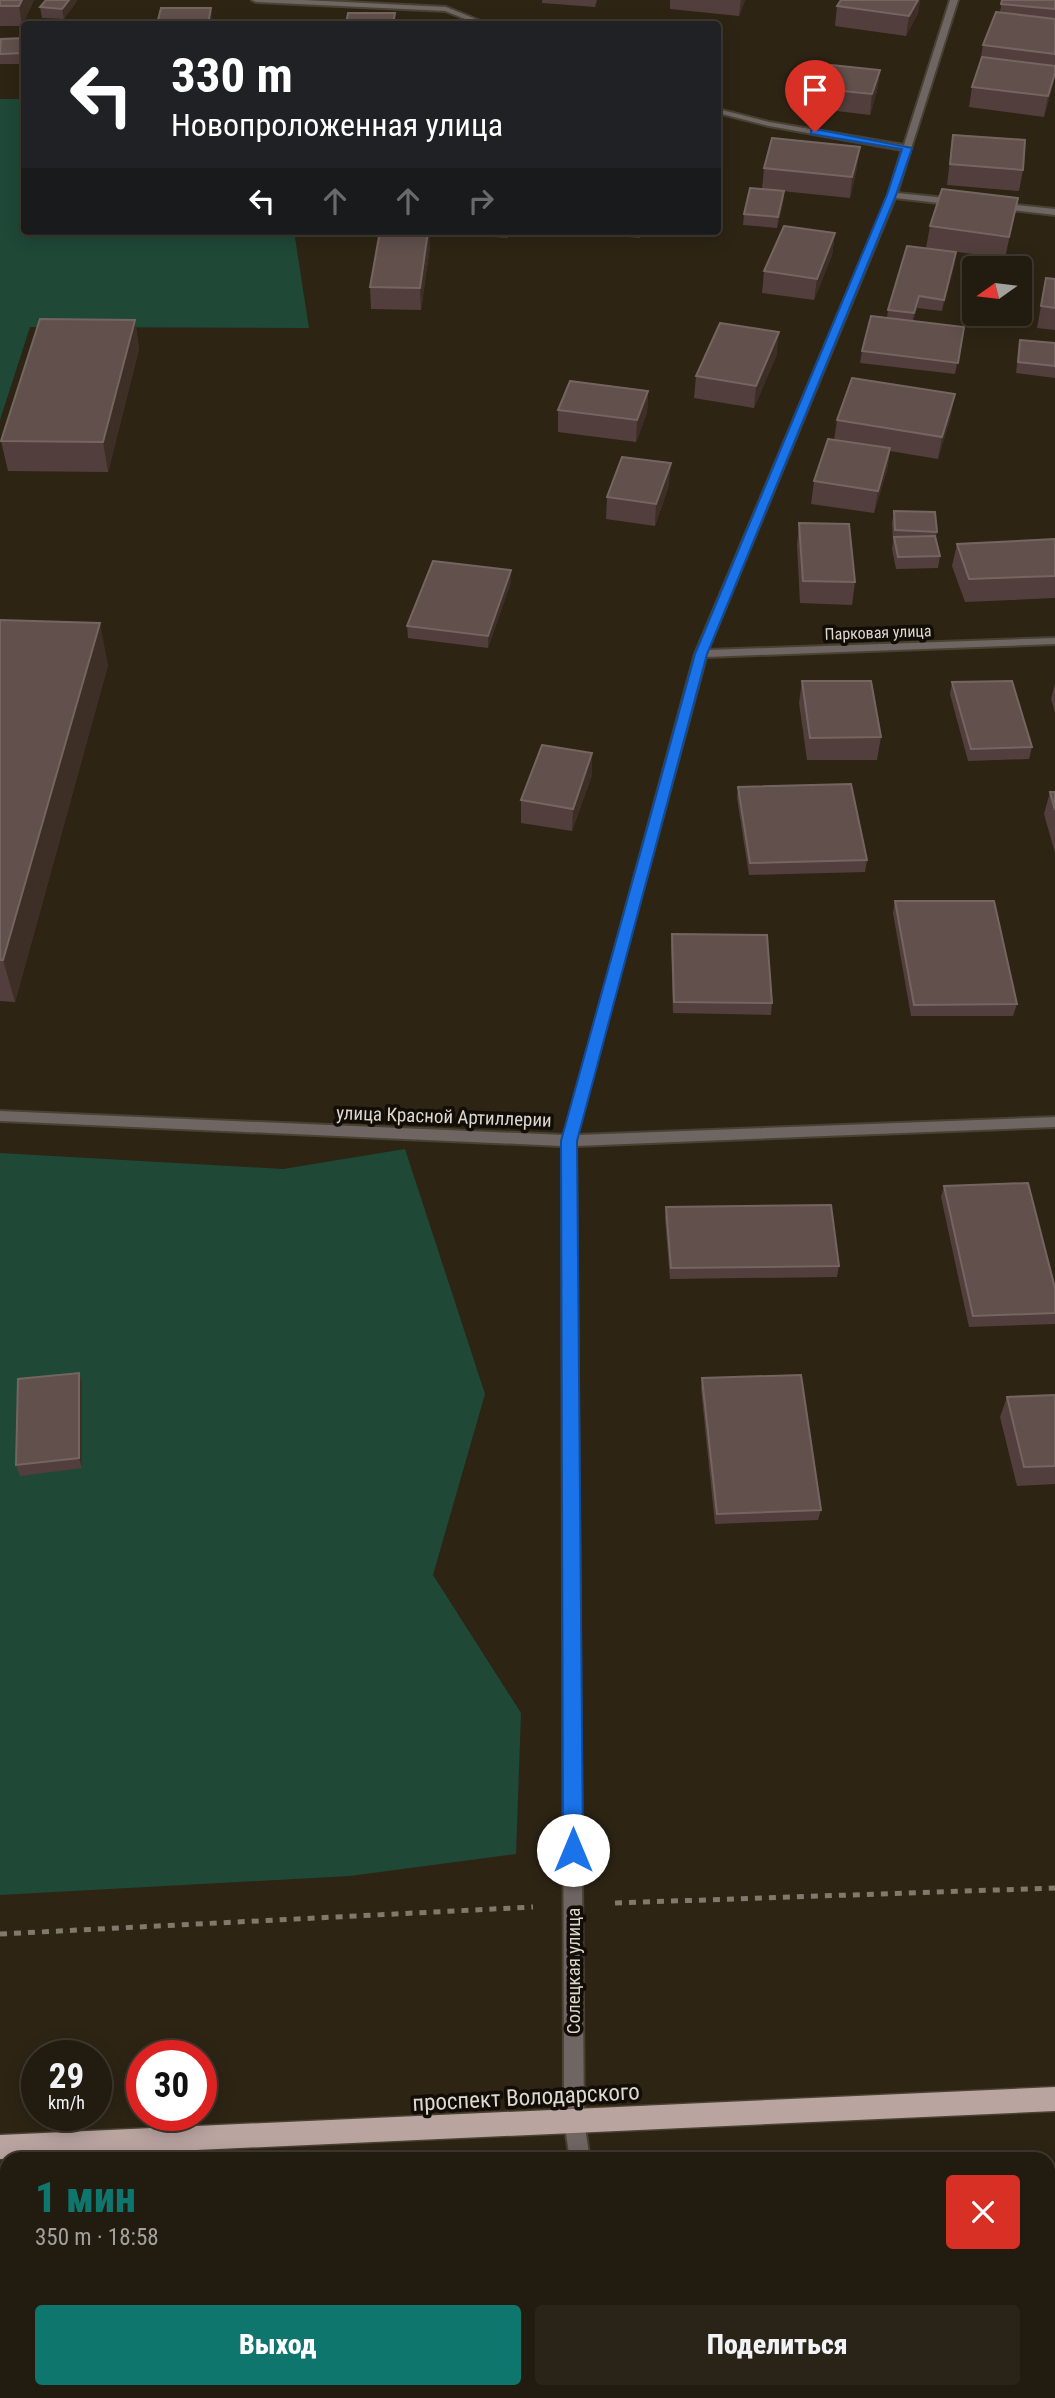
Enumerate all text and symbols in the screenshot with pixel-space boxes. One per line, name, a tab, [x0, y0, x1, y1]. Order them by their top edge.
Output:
text: 330 m	[171, 47, 293, 104]
icon: left	[56, 49, 147, 140]
pin	[785, 60, 845, 132]
icon: arrive	[796, 71, 834, 109]
text: Новопроложенная улица	[171, 106, 503, 144]
icon: left	[243, 182, 281, 220]
icon: ahead	[316, 182, 354, 220]
icon: ahead	[389, 182, 427, 220]
icon: right	[462, 182, 500, 220]
north arrow	[962, 256, 1032, 326]
map controls	[962, 256, 1032, 326]
street label: Парковая улица	[824, 621, 932, 644]
street label: улица Красной Артиллерии	[336, 1101, 552, 1132]
position arrow	[536, 1813, 610, 1887]
street label: Солецкая улица	[562, 1908, 585, 2034]
speed limit sign: 30	[126, 2040, 217, 2131]
text: 29	[49, 2056, 84, 2097]
street label: проспект Володарского	[412, 2078, 640, 2117]
text: km/h	[48, 2092, 85, 2113]
text: 1 мин	[35, 2173, 136, 2222]
button: close	[946, 2175, 1020, 2249]
text: 350 m · 18:58	[35, 2224, 159, 2251]
button: Выход	[35, 2305, 521, 2385]
button: Поделиться	[535, 2305, 1020, 2385]

